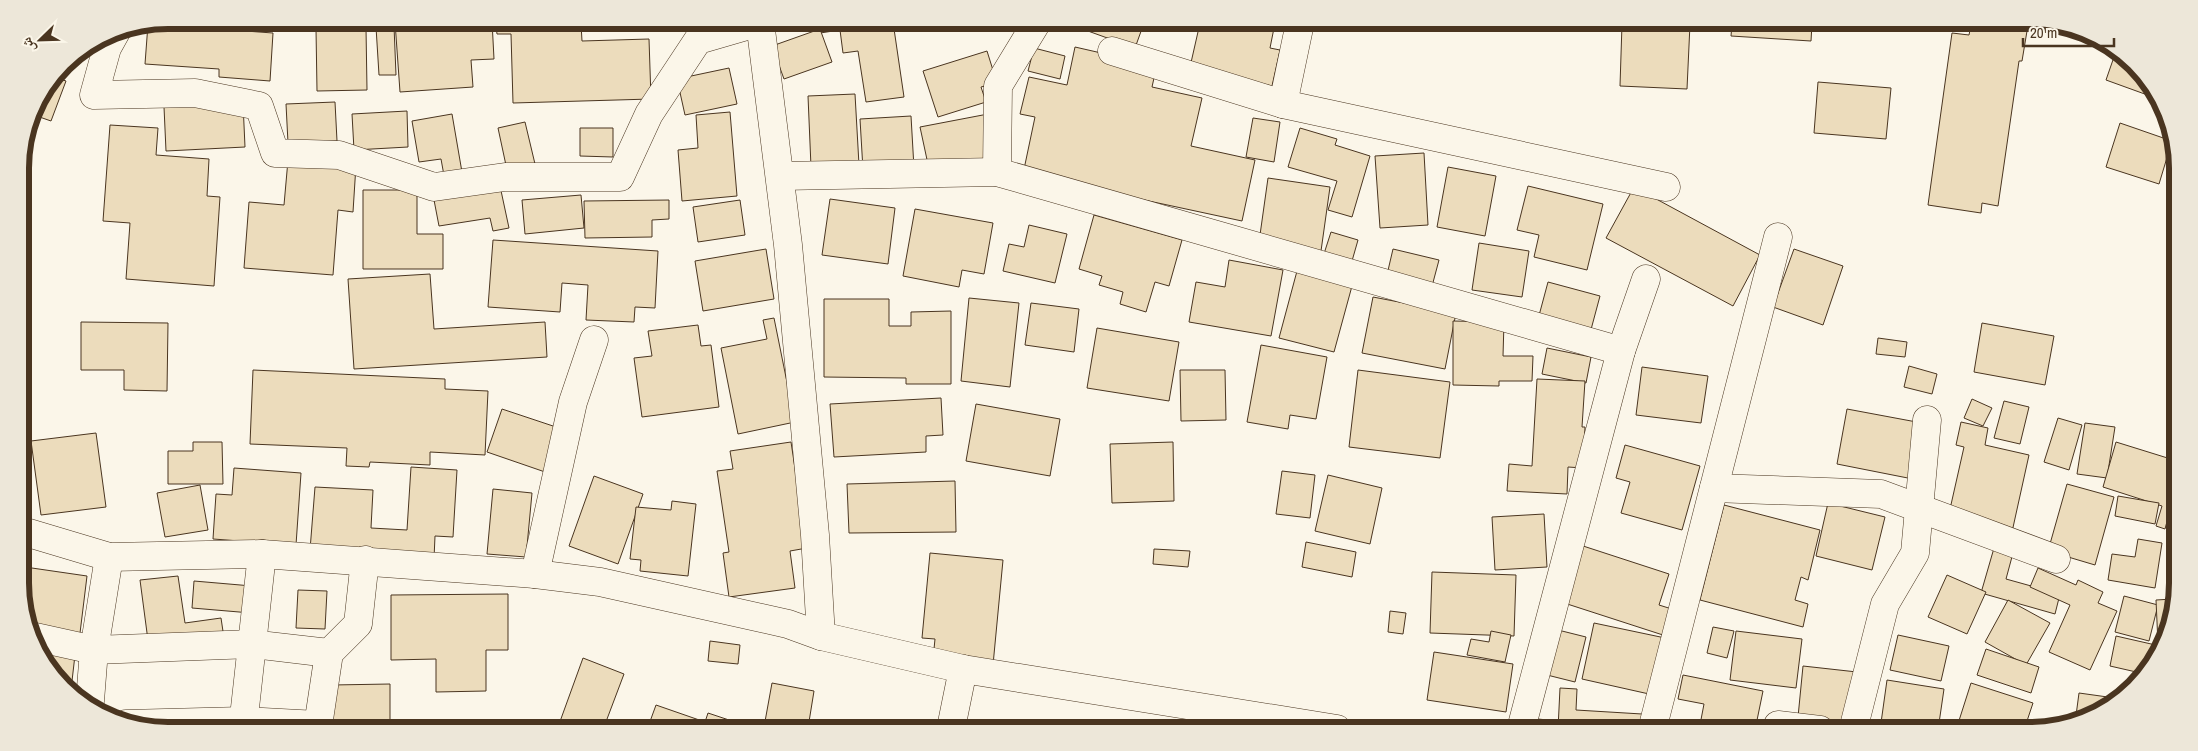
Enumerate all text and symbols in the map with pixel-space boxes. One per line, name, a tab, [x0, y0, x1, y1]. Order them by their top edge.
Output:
north arrow	[15, 15, 65, 65]
scale bar	[2023, 15, 2114, 47]
text: 20 m	[2030, 22, 2057, 43]
text: ش	[17, 35, 39, 55]

